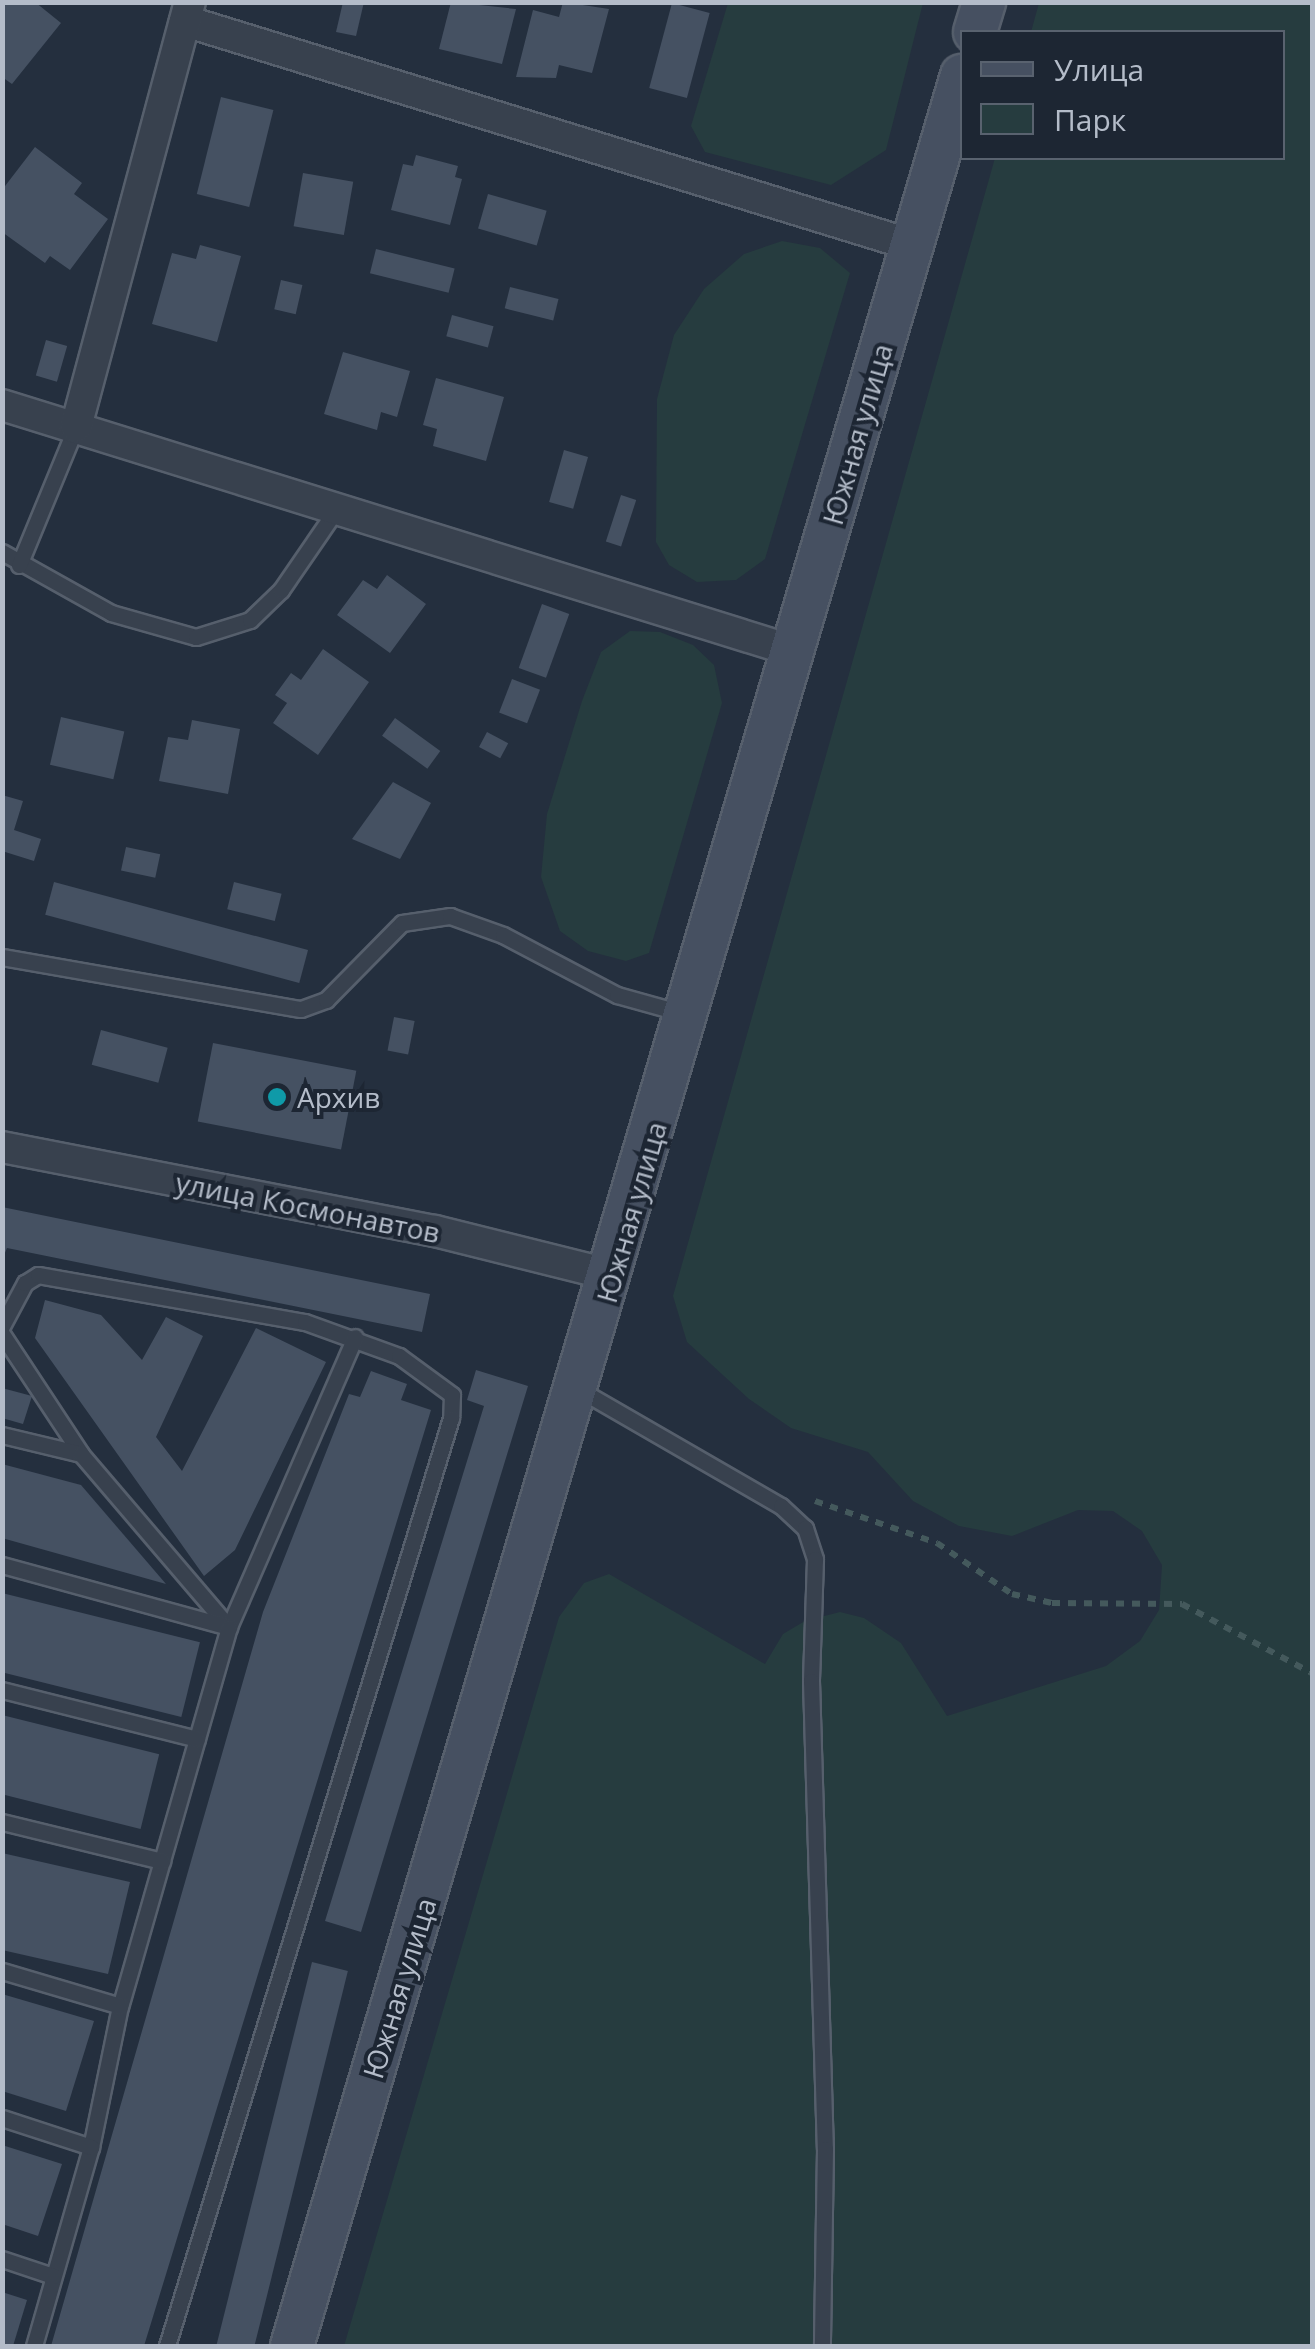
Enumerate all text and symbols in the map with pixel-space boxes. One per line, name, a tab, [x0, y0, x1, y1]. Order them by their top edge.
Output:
legend	[960, 30, 1285, 160]
text: Улица	[1054, 49, 1144, 90]
text: Парк	[1054, 99, 1126, 140]
street label: Южная улица	[815, 340, 899, 528]
place label: Архив	[297, 1080, 380, 1114]
marker: Архив	[266, 1086, 288, 1108]
street label: Южная улица	[589, 1118, 673, 1306]
street label: улица Космонавтов	[173, 1165, 443, 1249]
street label: Южная улица	[356, 1894, 442, 2082]

